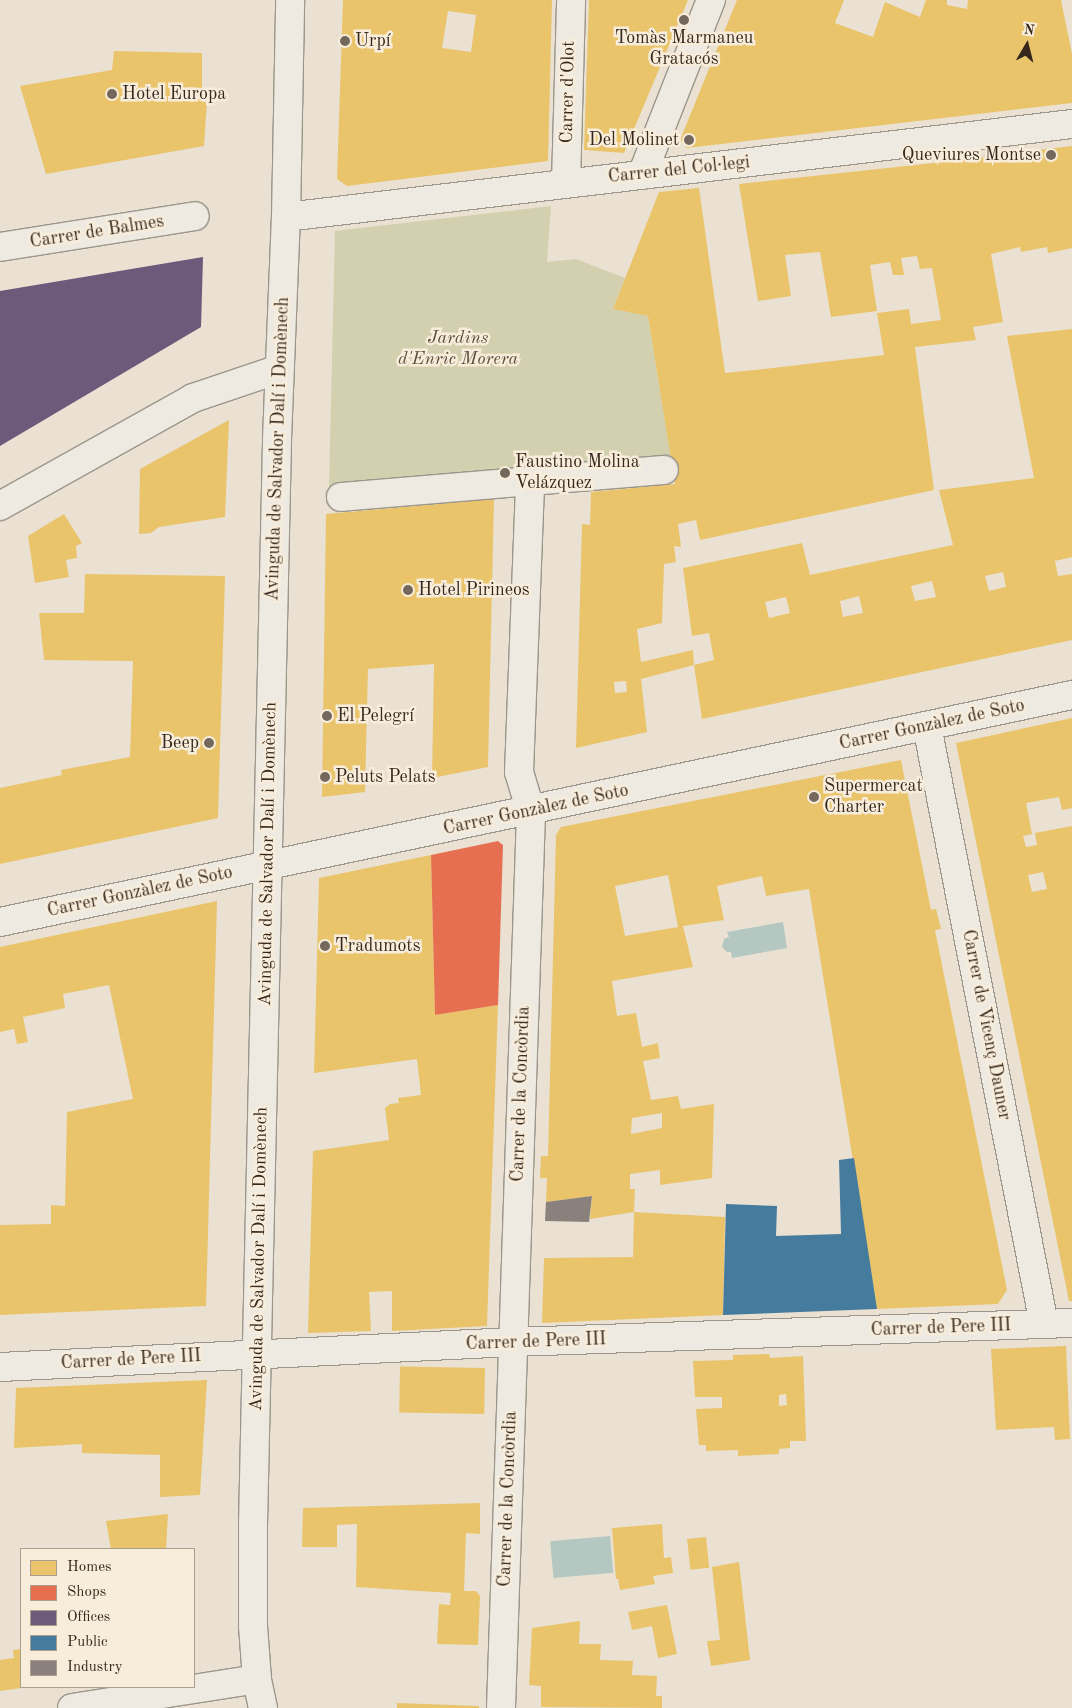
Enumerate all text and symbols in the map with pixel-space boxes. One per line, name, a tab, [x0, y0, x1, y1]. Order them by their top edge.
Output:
marker: Tomàs Marmaneu Gratacós	[678, 14, 690, 26]
north arrow	[1002, 20, 1052, 70]
text: N	[1023, 22, 1035, 38]
place label: Tomàs Marmaneu Gratacós	[615, 28, 753, 70]
place label: Urpí	[355, 30, 391, 52]
marker: Urpí	[339, 35, 351, 47]
street label: Carrer d'Olot	[556, 40, 580, 144]
place label: Hotel Europa	[122, 83, 226, 105]
marker: Hotel Europa	[106, 88, 118, 100]
place label: Del Molinet	[589, 129, 679, 151]
marker: Del Molinet	[683, 134, 695, 146]
place label: Queviures Montse	[902, 144, 1041, 166]
marker: Queviures Montse	[1045, 149, 1057, 161]
street label: Carrer del Col·legi	[607, 152, 751, 188]
street label: Carrer de Balmes	[28, 211, 166, 253]
street label: Avinguda de Salvador Dalí i Domènech	[262, 297, 294, 601]
park label: Jardins d'Enric Morera	[398, 328, 518, 370]
place label: Faustino Molina Velázquez	[515, 452, 640, 494]
marker: Faustino Molina Velázquez	[499, 467, 511, 479]
place label: Hotel Pirineos	[418, 579, 530, 601]
marker: Hotel Pirineos	[402, 584, 414, 596]
street label: Carrer Gonzàlez de Soto	[837, 695, 1027, 755]
street label: Avinguda de Salvador Dalí i Domènech	[255, 702, 281, 1006]
place label: El Pelegrí	[337, 705, 414, 727]
marker: El Pelegrí	[321, 710, 333, 722]
place label: Beep	[161, 732, 199, 754]
marker: Beep	[203, 737, 215, 749]
place label: Peluts Pelats	[335, 766, 436, 788]
marker: Peluts Pelats	[319, 771, 331, 783]
place label: Supermercat Charter	[824, 776, 923, 819]
street label: Carrer Gonzàlez de Soto	[441, 780, 631, 840]
marker: Supermercat Charter	[808, 791, 820, 803]
street label: Carrer Gonzàlez de Soto	[45, 862, 235, 922]
street label: Carrer de Vicenç Dauner	[957, 928, 1015, 1122]
place label: Tradumots	[335, 935, 420, 957]
marker: Tradumots	[319, 940, 331, 952]
street label: Carrer de la Concòrdia	[507, 1006, 535, 1182]
street label: Avinguda de Salvador Dalí i Domènech	[246, 1107, 272, 1411]
street label: Carrer de Pere III	[870, 1315, 1012, 1341]
street label: Carrer de Pere III	[465, 1329, 607, 1355]
street label: Carrer de Pere III	[60, 1346, 202, 1374]
street label: Carrer de la Concòrdia	[494, 1411, 522, 1587]
legend	[20, 1548, 195, 1688]
text: Homes	[67, 1560, 112, 1575]
text: Shops	[67, 1585, 106, 1600]
text: Offices	[67, 1610, 110, 1625]
text: Public	[67, 1635, 108, 1650]
text: Industry	[67, 1660, 123, 1675]

